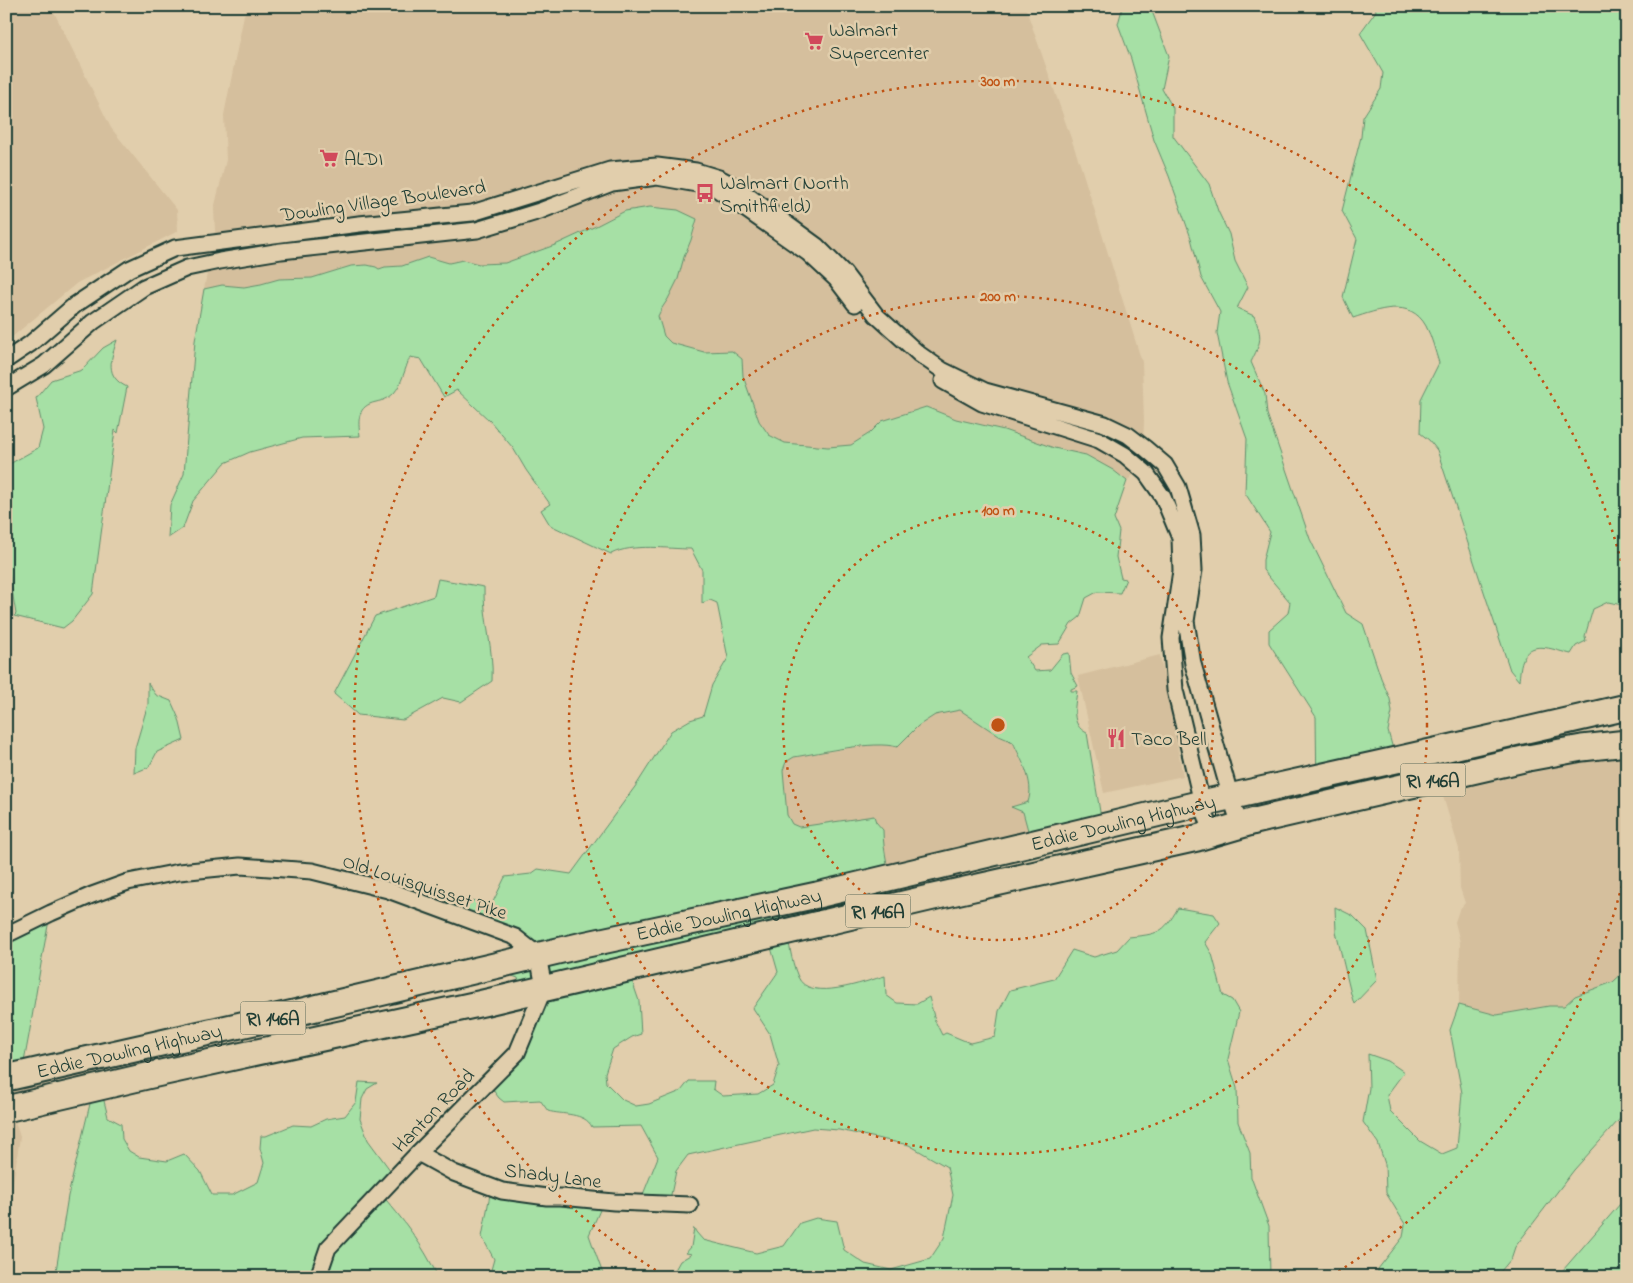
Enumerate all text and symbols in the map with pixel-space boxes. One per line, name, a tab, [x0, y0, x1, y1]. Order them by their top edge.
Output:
place label: Walmart Supercenter	[829, 17, 930, 69]
supermarket icon: Walmart Supercenter	[803, 30, 825, 52]
text: 300 m	[980, 71, 1016, 93]
place label: ALDI	[344, 146, 383, 175]
supermarket icon: ALDI	[318, 147, 340, 169]
place label: Walmart (North Smithfield)	[720, 170, 849, 222]
street label: Dowling Village Boulevard	[278, 174, 488, 232]
bus stop icon: Walmart (North Smithfield)	[694, 182, 716, 204]
text: 200 m	[979, 286, 1016, 308]
text: 100 m	[981, 500, 1015, 522]
centre of rings	[989, 716, 1007, 734]
place label: Taco Bell	[1131, 726, 1207, 755]
restaurant icon: Taco Bell	[1105, 727, 1127, 749]
road number: RI 146A	[1400, 764, 1466, 796]
street label: Eddie Dowling Highway	[1028, 788, 1219, 860]
street label: Old Louisquisset Pike	[338, 848, 510, 929]
street label: Eddie Dowling Highway	[634, 882, 824, 950]
road number: RI 146A	[846, 894, 910, 928]
road number: RI 146A	[240, 1001, 306, 1034]
street label: Eddie Dowling Highway	[34, 1018, 225, 1088]
street label: Hanton Road	[387, 1063, 483, 1161]
street label: Shady Lane	[503, 1157, 603, 1198]

